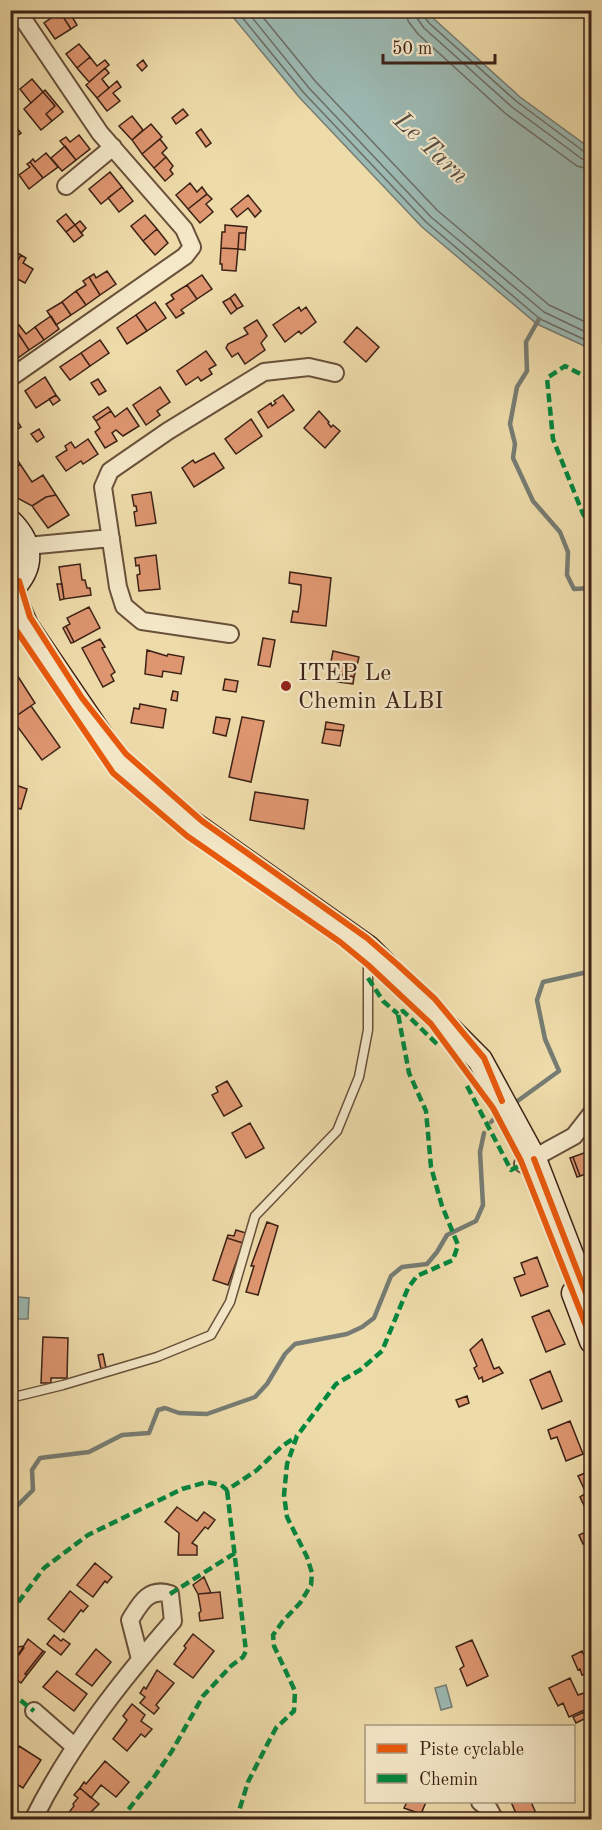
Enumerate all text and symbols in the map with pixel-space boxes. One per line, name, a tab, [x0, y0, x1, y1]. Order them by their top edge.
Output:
scale bar	[383, 27, 496, 65]
text: 50 m	[392, 40, 432, 58]
water label: Le Tarn	[387, 107, 473, 189]
place label: ITEP Le Chemin ALBI	[298, 662, 444, 714]
marker: ITEP Le Chemin ALBI	[279, 679, 293, 693]
legend	[365, 1725, 575, 1803]
text: Piste cyclable	[419, 1741, 524, 1759]
text: Chemin	[419, 1771, 478, 1789]

